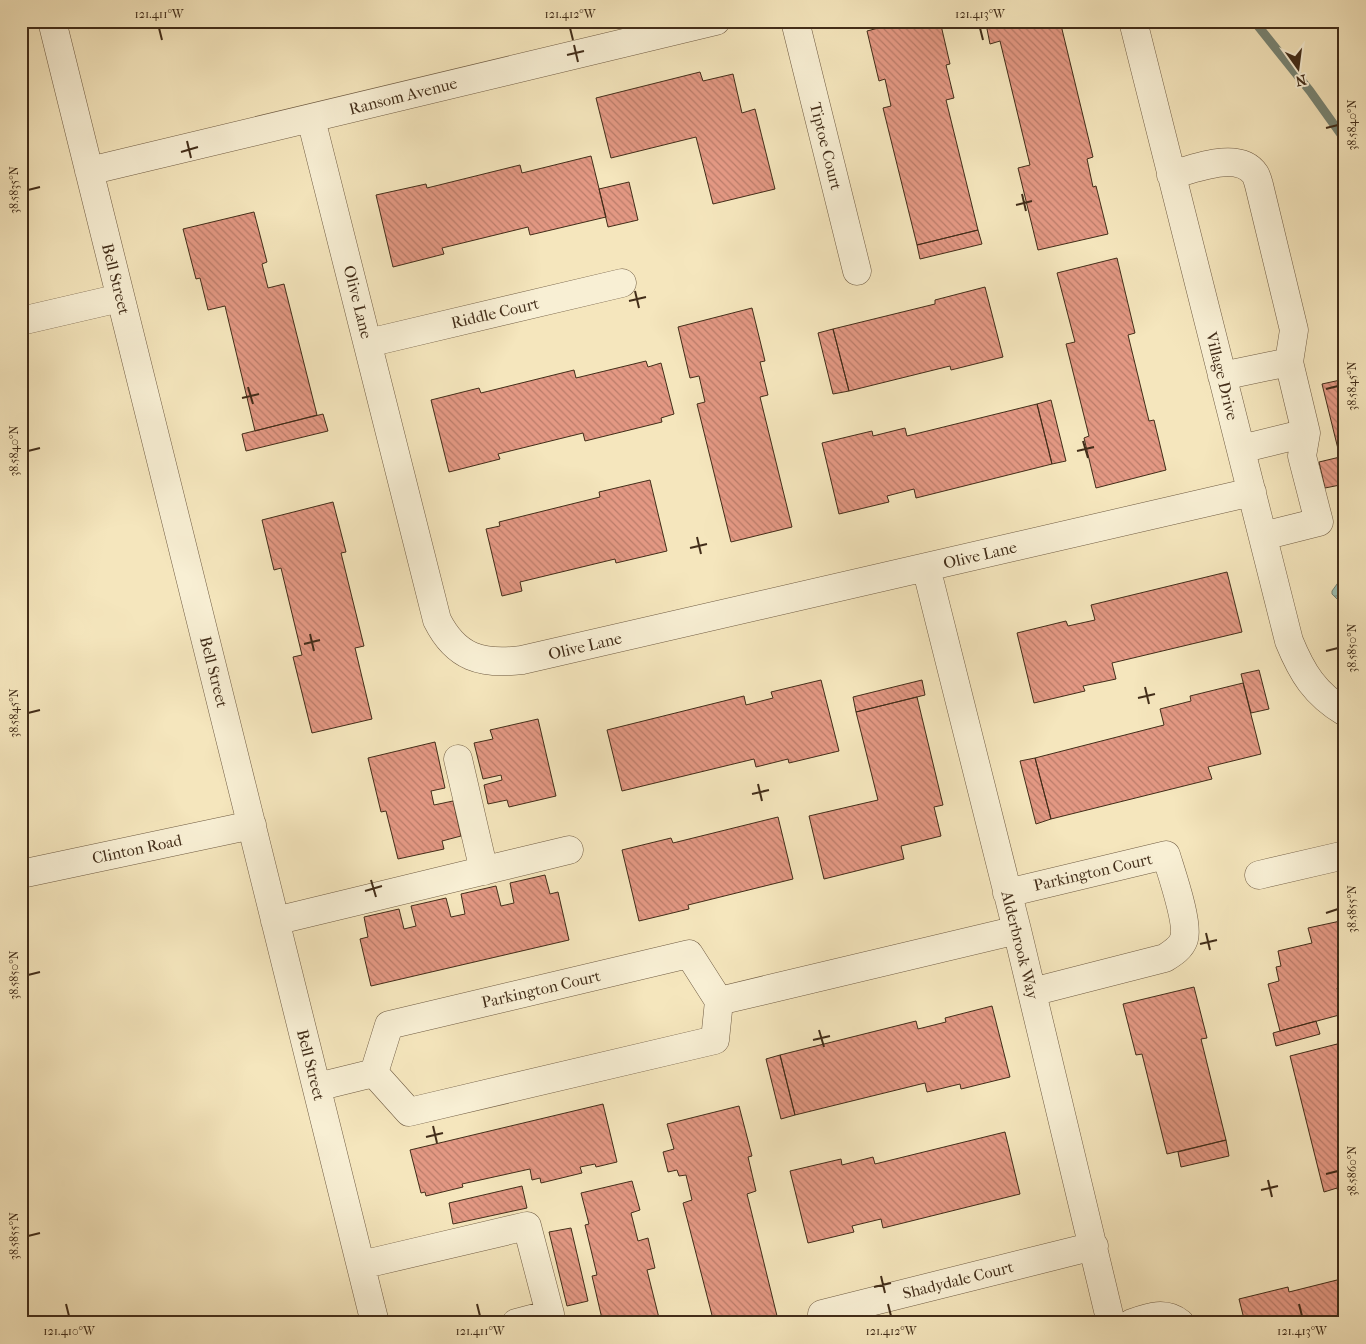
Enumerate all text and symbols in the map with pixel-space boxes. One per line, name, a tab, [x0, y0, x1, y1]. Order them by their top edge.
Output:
text: 121.411°W	[134, 7, 185, 21]
text: 121.412°W	[544, 7, 597, 21]
text: 121.413°W	[955, 7, 1006, 21]
north arrow	[1274, 42, 1324, 92]
text: N	[1293, 71, 1308, 90]
street label: Ransom Avenue	[347, 73, 459, 119]
text: 38.5840°N	[1345, 99, 1359, 151]
street label: Tiptoe Court	[806, 100, 846, 192]
text: 38.5835°N	[7, 166, 21, 214]
street label: Bell Street	[98, 241, 134, 317]
street label: Olive Lane	[340, 263, 376, 341]
street label: Riddle Court	[449, 294, 541, 332]
street label: Village Drive	[1202, 329, 1242, 422]
text: 38.5845°N	[1345, 361, 1359, 411]
text: 38.5840°N	[7, 425, 21, 477]
street label: Olive Lane	[941, 537, 1019, 573]
text: 38.5850°N	[1345, 623, 1359, 673]
street label: Olive Lane	[546, 628, 624, 664]
street label: Bell Street	[196, 634, 232, 710]
text: 38.5845°N	[7, 688, 21, 738]
street label: Clinton Road	[90, 830, 184, 868]
street label: Parkington Court	[1032, 849, 1155, 895]
text: 38.5855°N	[1345, 885, 1359, 933]
street label: Alderbrook Way	[997, 888, 1043, 1002]
text: 38.5850°N	[7, 950, 21, 1000]
street label: Parkington Court	[480, 966, 603, 1012]
street label: Bell Street	[293, 1027, 329, 1103]
text: 38.5860°N	[1345, 1146, 1359, 1196]
text: 38.5855°N	[7, 1212, 21, 1260]
street label: Shadydale Court	[901, 1257, 1016, 1303]
text: 121.410°W	[43, 1324, 96, 1338]
text: 121.411°W	[455, 1324, 506, 1338]
text: 121.412°W	[865, 1324, 918, 1338]
text: 121.413°W	[1277, 1324, 1328, 1338]

